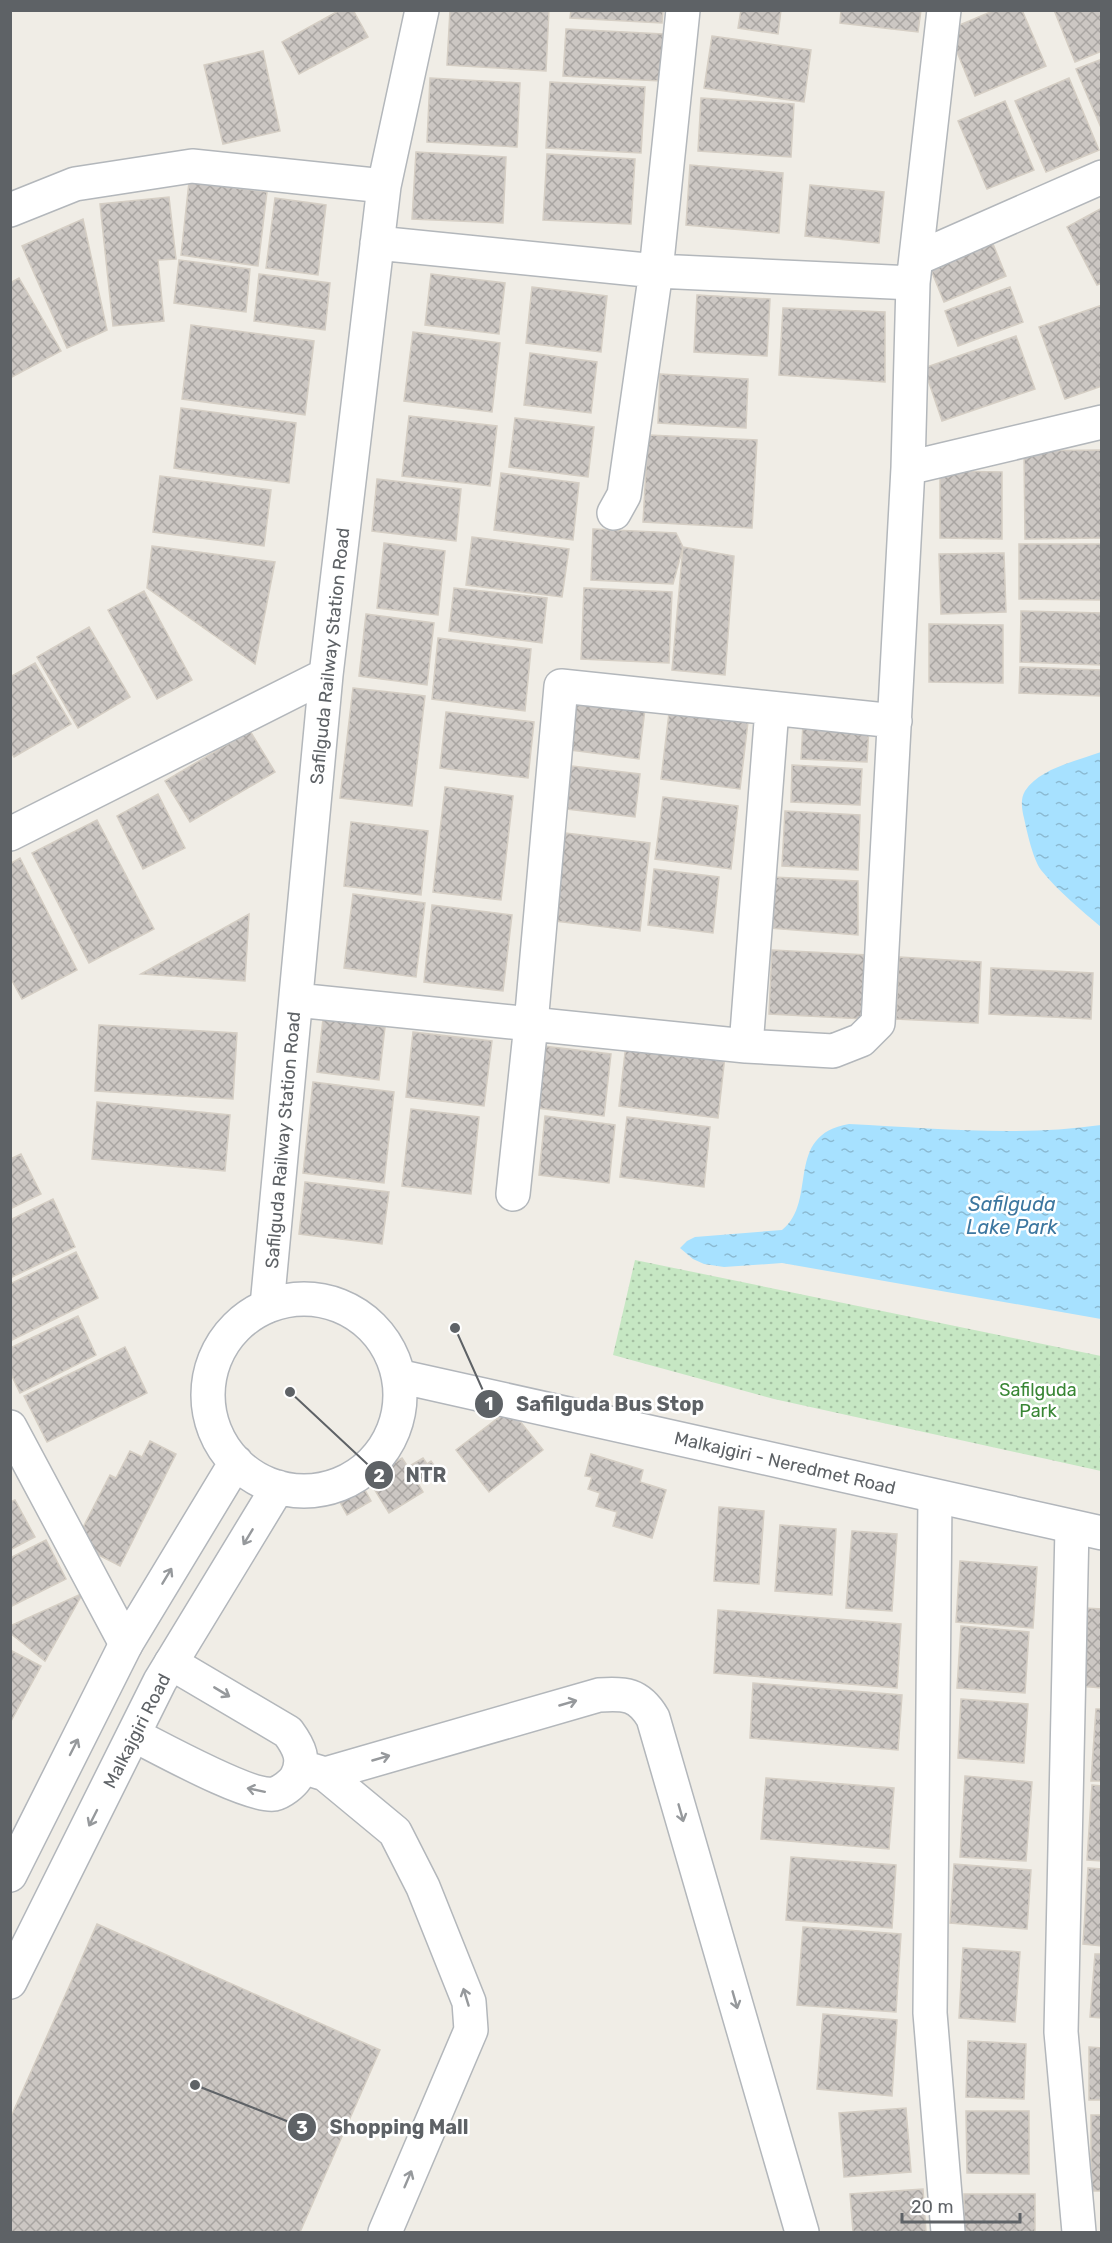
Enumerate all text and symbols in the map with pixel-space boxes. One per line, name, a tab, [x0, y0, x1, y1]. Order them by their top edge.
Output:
street label: Safilguda Railway Station Road	[306, 527, 354, 785]
street label: Safilguda Railway Station Road	[261, 1011, 305, 1269]
water label: Safilguda Lake Park	[966, 1192, 1058, 1239]
park label: Safilguda Park	[999, 1379, 1077, 1422]
callout: Safilguda Bus Stop	[474, 1385, 716, 1423]
text: Safilguda Bus Stop	[516, 1392, 704, 1416]
text: 1	[485, 1393, 493, 1415]
street label: Malkajgiri - Neredmet Road	[672, 1427, 898, 1499]
callout: NTR	[364, 1456, 458, 1494]
text: NTR	[406, 1463, 447, 1487]
text: 2	[373, 1465, 385, 1487]
one-way arrow	[241, 1528, 253, 1545]
one-way arrow	[161, 1568, 173, 1585]
street label: Malkajgiri Road	[99, 1670, 175, 1792]
one-way arrow	[213, 1687, 230, 1699]
one-way arrow	[558, 1697, 577, 1709]
one-way arrow	[69, 1739, 80, 1757]
one-way arrow	[371, 1752, 390, 1763]
one-way arrow	[247, 1784, 266, 1796]
one-way arrow	[675, 1803, 687, 1822]
one-way arrow	[86, 1809, 98, 1827]
one-way arrow	[460, 1988, 471, 2007]
one-way arrow	[730, 1990, 741, 2009]
callout: Shopping Mall	[287, 2108, 480, 2146]
text: Shopping Mall	[329, 2115, 469, 2139]
text: 3	[296, 2117, 308, 2139]
one-way arrow	[403, 2170, 414, 2188]
scale bar	[902, 2186, 1020, 2224]
text: 20 m	[911, 2196, 953, 2218]

